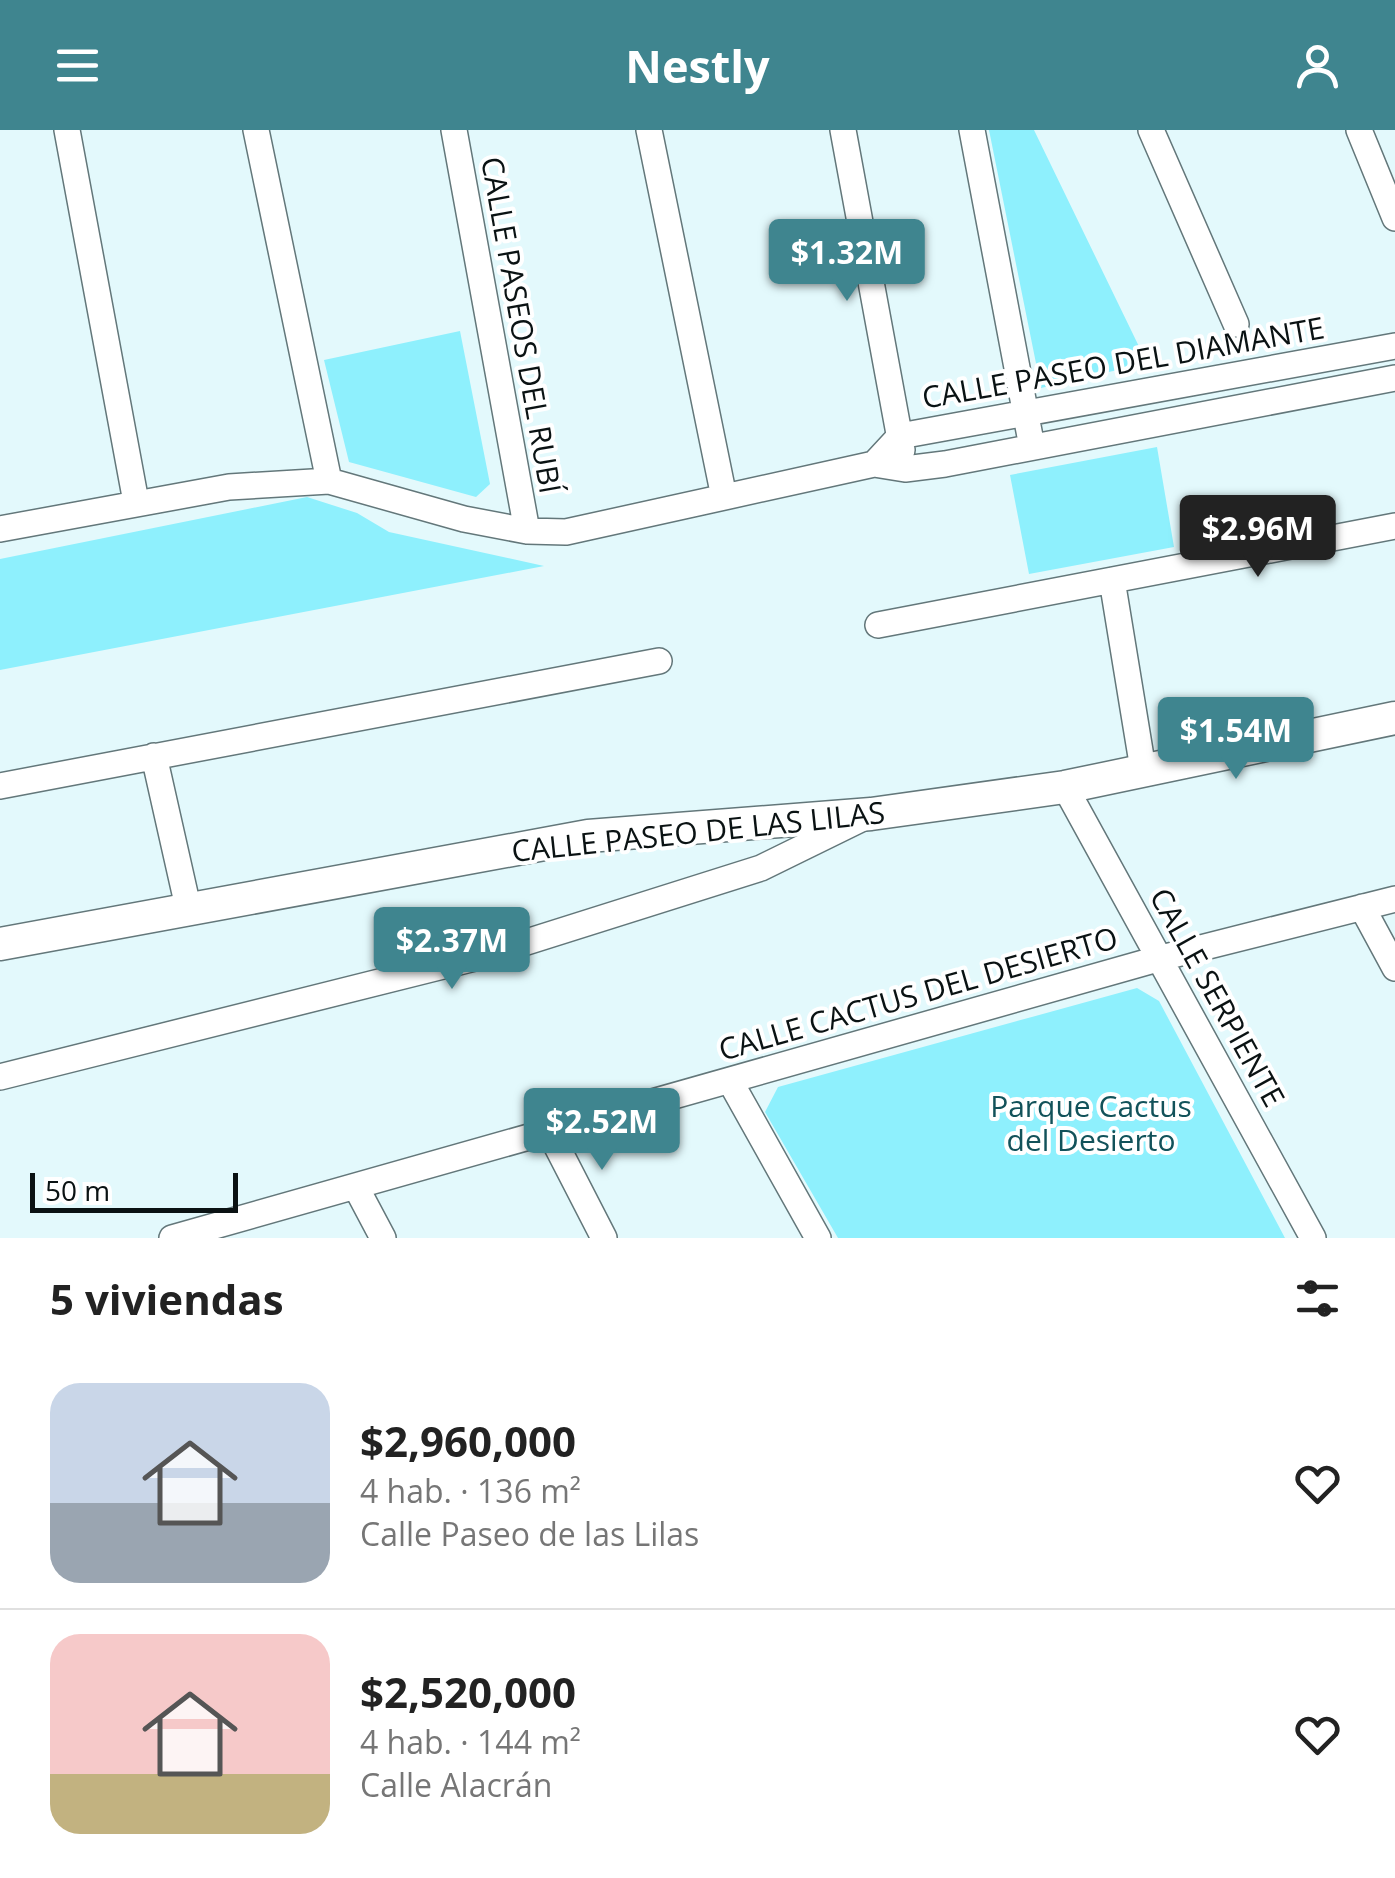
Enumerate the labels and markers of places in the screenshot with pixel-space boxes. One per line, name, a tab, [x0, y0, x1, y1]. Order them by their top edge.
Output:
pin: $1.32M	[766, 219, 928, 304]
pin: $2.96M	[1177, 495, 1339, 580]
pin: $1.54M	[1155, 697, 1317, 782]
pin: $2.37M	[371, 907, 533, 992]
pin: $2.52M	[521, 1088, 683, 1173]

